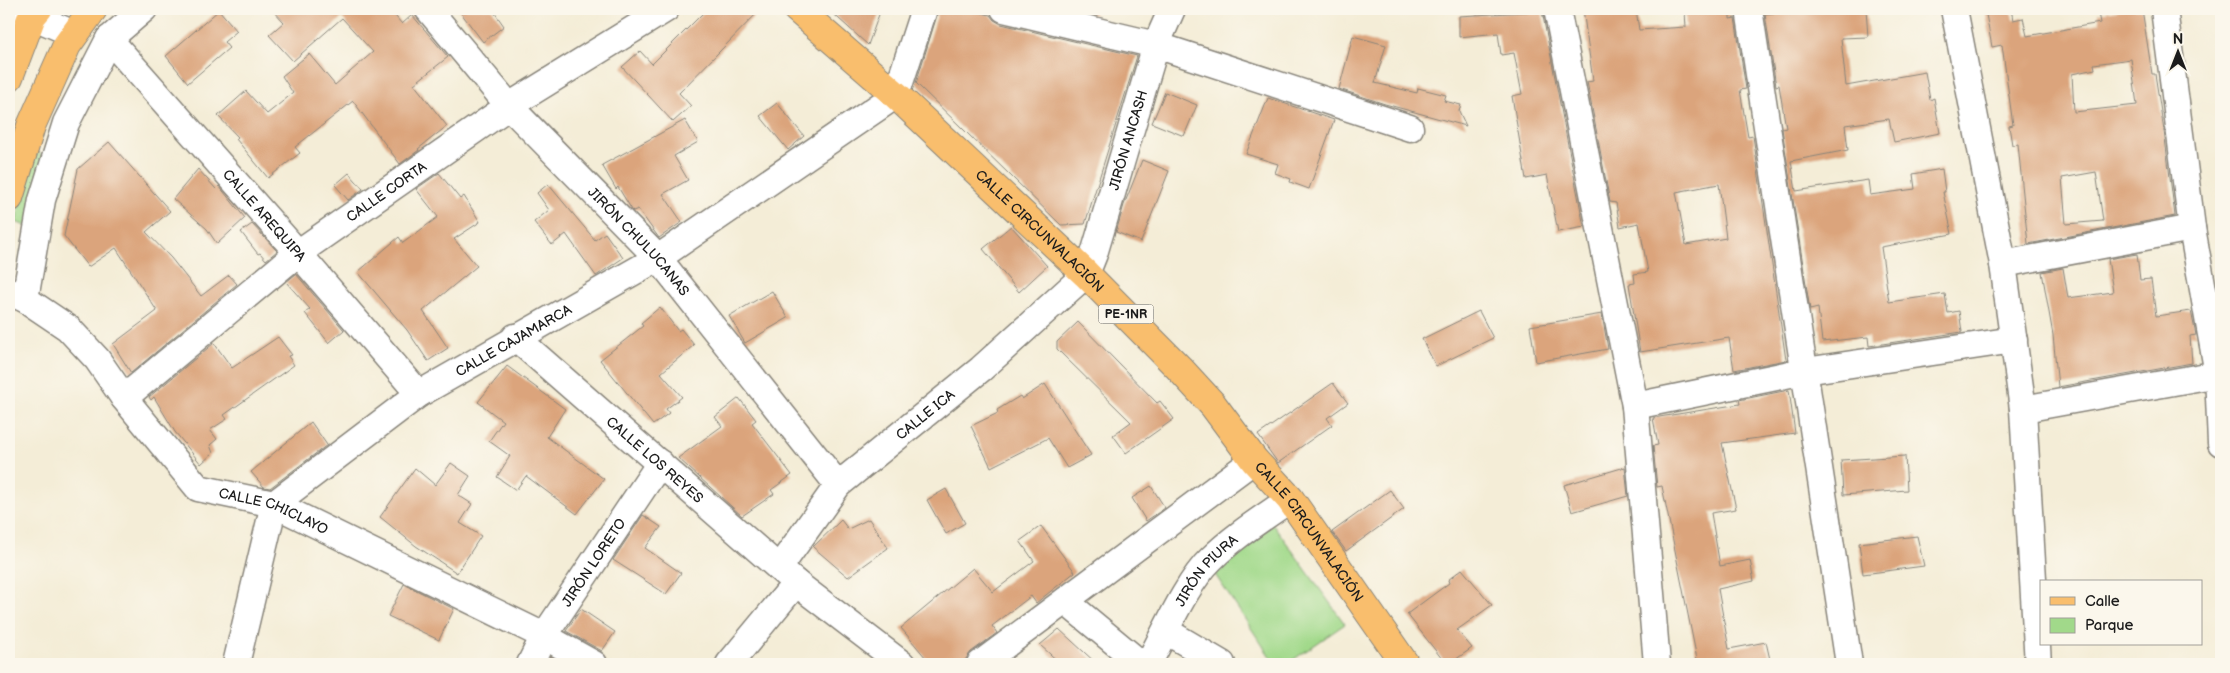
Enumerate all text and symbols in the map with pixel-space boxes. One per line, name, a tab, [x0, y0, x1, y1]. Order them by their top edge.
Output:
north arrow	[2152, 28, 2202, 78]
text: N	[2173, 31, 2183, 48]
street label: JIRÓN ANCASH	[1105, 88, 1151, 192]
street label: CALLE CORTA	[343, 158, 430, 225]
street label: CALLE AREQUIPA	[219, 166, 310, 265]
street label: CALLE CIRCUNVALACIÓN	[972, 166, 1108, 296]
street label: JIRÓN CHULUCANAS	[585, 183, 693, 299]
street label: CALLE CAJAMARCA	[452, 300, 575, 380]
road number: PE-1NR	[1098, 304, 1154, 324]
street label: CALLE ICA	[892, 385, 958, 443]
street label: CALLE LOS REYES	[603, 412, 707, 507]
street label: CALLE CIRCUNVALACIÓN	[1251, 458, 1367, 605]
street label: CALLE CHICLAYO	[217, 484, 331, 538]
street label: JIRÓN LORETO	[558, 515, 629, 610]
street label: JIRÓN PIURA	[1171, 531, 1241, 609]
legend	[2040, 580, 2202, 646]
text: Calle	[2085, 592, 2120, 611]
text: Parque	[2085, 616, 2134, 635]

